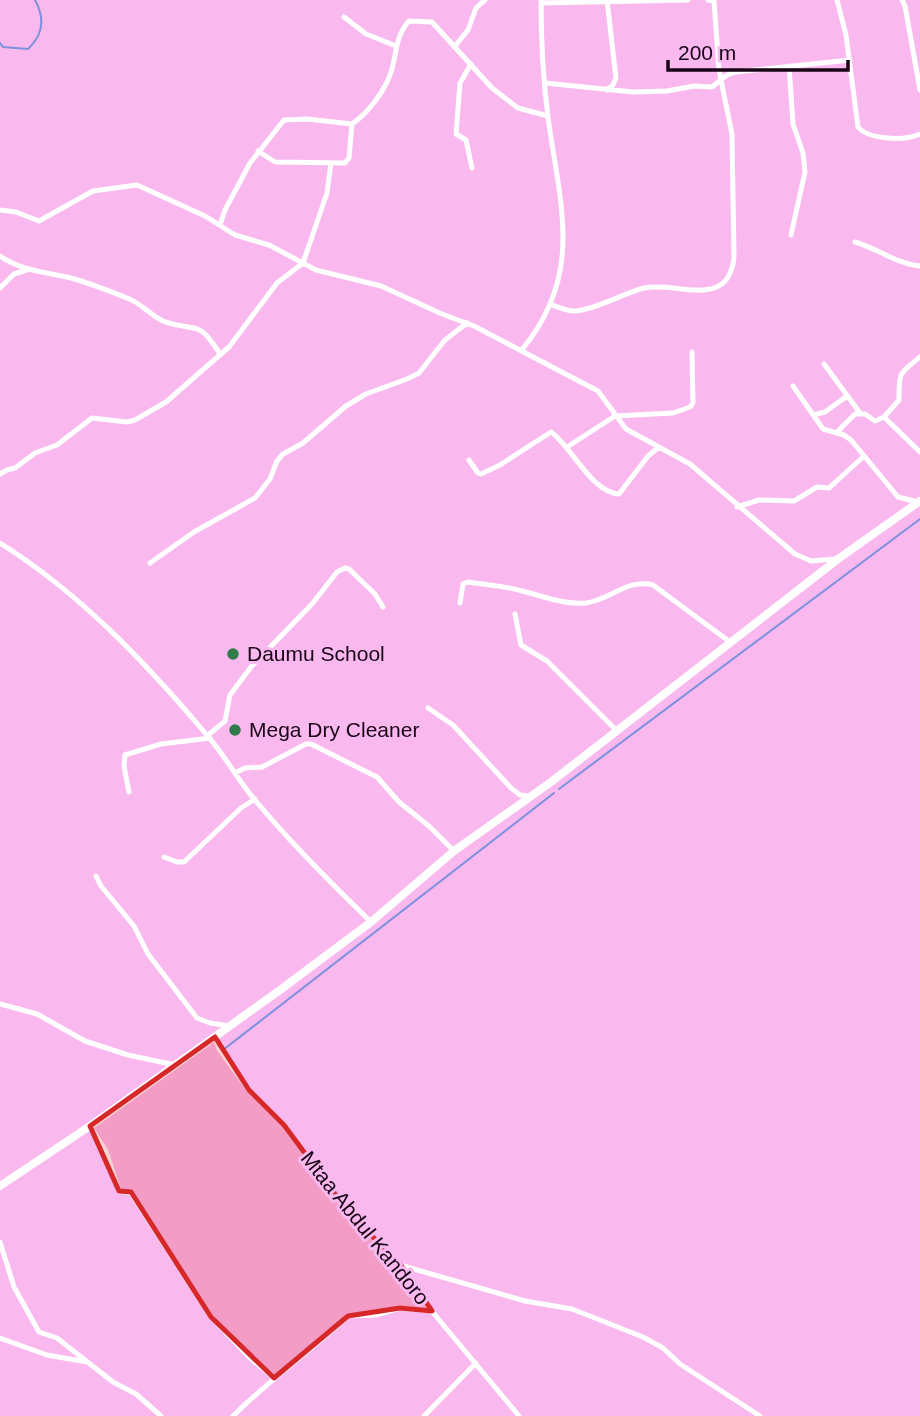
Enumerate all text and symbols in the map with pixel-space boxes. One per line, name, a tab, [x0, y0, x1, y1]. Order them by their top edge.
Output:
scale bar	[668, 28, 848, 72]
text: 200 m	[678, 41, 736, 64]
place label: Daumu School	[247, 642, 385, 665]
marker: Daumu School	[225, 646, 241, 662]
place label: Mega Dry Cleaner	[249, 718, 419, 741]
marker: Mega Dry Cleaner	[227, 722, 243, 738]
street label: Mtaa Abdul Kandoro	[297, 1146, 434, 1309]

